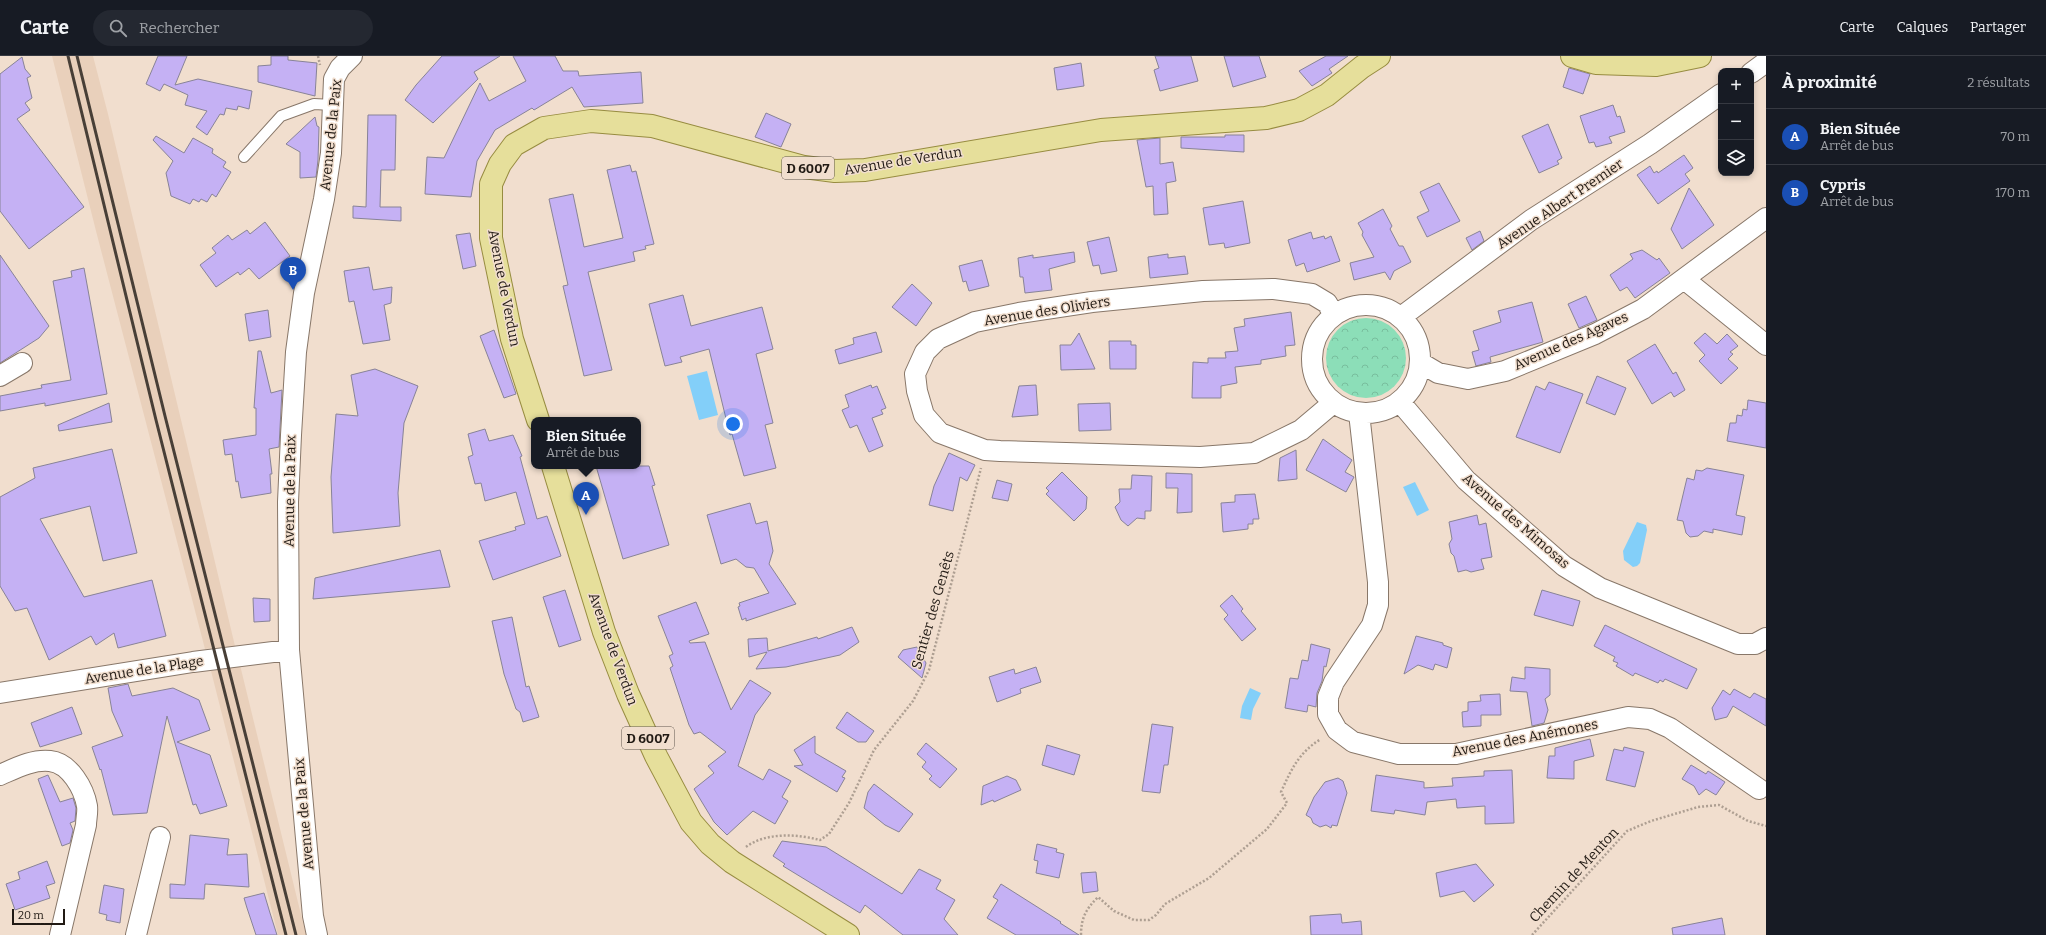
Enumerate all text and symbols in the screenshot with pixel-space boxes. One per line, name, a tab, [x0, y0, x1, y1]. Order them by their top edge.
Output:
search box	[93, 10, 373, 46]
text: Carte	[20, 16, 69, 39]
icon: search	[107, 17, 129, 39]
text: Rechercher	[139, 19, 219, 37]
text: Carte	[1839, 19, 1875, 36]
text: Calques	[1897, 19, 1948, 36]
text: Partager	[1970, 19, 2026, 36]
map controls	[1718, 68, 1754, 176]
button: +	[1718, 68, 1754, 104]
text: À proximité	[1782, 72, 1877, 93]
text: 2 résultats	[1967, 75, 2030, 90]
street label: Avenue de la Paix	[317, 78, 345, 192]
button: −	[1718, 104, 1754, 140]
text: Bien Située	[1820, 120, 1900, 138]
text: A	[1790, 129, 1800, 144]
text: 70 m	[2000, 129, 2030, 144]
text: Arrêt de bus	[1820, 138, 1894, 153]
button: layers	[1718, 140, 1754, 176]
street label: Avenue de Verdun	[843, 143, 963, 179]
street label: Avenue Albert Premier	[1494, 155, 1626, 253]
road number: D 6007	[782, 157, 834, 179]
text: Cypris	[1820, 176, 1866, 194]
text: B	[1791, 185, 1799, 200]
text: 170 m	[1995, 185, 2030, 200]
text: Arrêt de bus	[1820, 194, 1894, 209]
street label: Avenue de Verdun	[484, 228, 524, 348]
pin: B	[280, 257, 306, 290]
street label: Avenue des Oliviers	[983, 293, 1111, 329]
street label: Avenue des Agaves	[1511, 308, 1631, 374]
your location	[723, 414, 743, 434]
popup	[531, 417, 641, 469]
text: Bien Située	[546, 427, 626, 445]
street label: Avenue de la Paix	[281, 434, 299, 547]
text: Arrêt de bus	[546, 445, 620, 460]
street label: Avenue des Mimosas	[1459, 470, 1573, 572]
pin: A	[573, 482, 599, 515]
street label: Sentier des Genêts	[908, 549, 958, 671]
street label: Avenue de Verdun	[585, 590, 641, 708]
street label: Avenue de la Plage	[83, 652, 205, 688]
street label: Avenue des Anémones	[1451, 716, 1599, 760]
road number: D 6007	[622, 727, 674, 749]
street label: Avenue de la Paix	[291, 757, 317, 871]
street label: Chemin de Menton	[1526, 824, 1622, 926]
scale bar	[12, 907, 65, 926]
text: 20 m	[18, 909, 44, 922]

